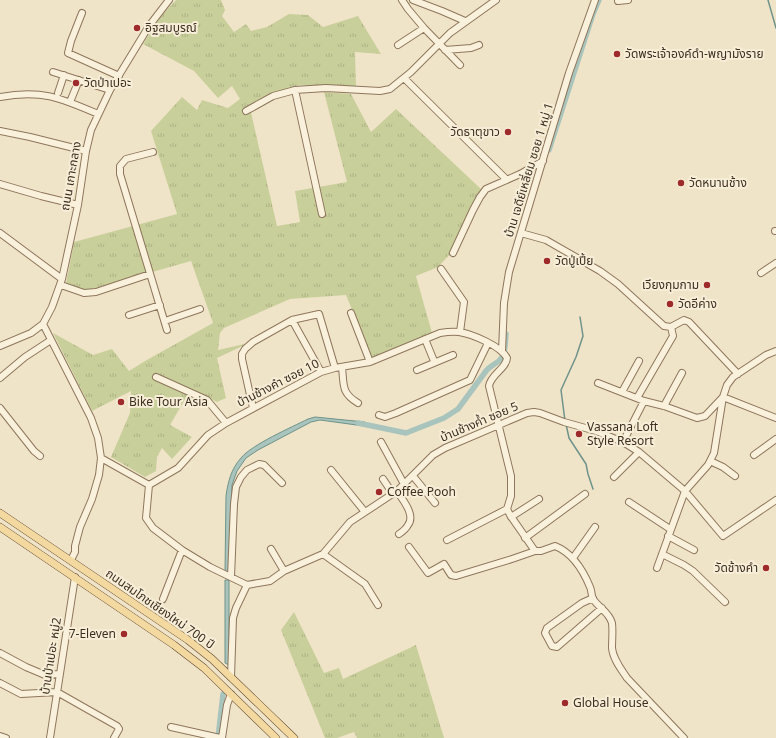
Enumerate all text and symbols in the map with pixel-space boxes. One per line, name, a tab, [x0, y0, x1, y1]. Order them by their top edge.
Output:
place label: อิฐสมบูรณ์	[145, 19, 197, 37]
marker: อิฐสมบูรณ์	[132, 23, 142, 33]
place label: วัดพระเจ้าองค์ดำ-พญามังราย	[625, 45, 764, 63]
marker: วัดพระเจ้าองค์ดำ-พญามังราย	[612, 49, 622, 59]
place label: วัดป่าเปอะ	[84, 74, 131, 92]
marker: วัดป่าเปอะ	[71, 78, 81, 88]
street label: บ้าน เจดีย์เหลี่ยม ซอย 1 หมู่ 1	[500, 100, 558, 240]
place label: วัดธาตุขาว	[450, 123, 500, 141]
marker: วัดธาตุขาว	[503, 127, 513, 137]
street label: ถนน เกาะกลาง	[56, 140, 86, 212]
place label: วัดหนานช้าง	[689, 174, 747, 192]
marker: วัดหนานช้าง	[676, 178, 686, 188]
place label: วัดปู่เปี้ย	[555, 252, 593, 270]
marker: วัดปู่เปี้ย	[542, 256, 552, 266]
place label: เวียงกุมกาม	[642, 276, 699, 294]
marker: เวียงกุมกาม	[702, 280, 712, 290]
place label: วัดอีค่าง	[678, 295, 717, 313]
marker: วัดอีค่าง	[665, 299, 675, 309]
street label: บ้านช้างคำ ซอย 10	[234, 354, 322, 412]
place label: Bike Tour Asia	[129, 393, 208, 411]
marker: Bike Tour Asia	[116, 397, 126, 407]
street label: บ้านช้างค้ำ ซอย 5	[437, 397, 521, 447]
place label: Vassana Loft Style Resort	[587, 418, 659, 450]
marker: Vassana Loft Style Resort	[574, 429, 584, 439]
place label: Coffee Pooh	[387, 483, 456, 501]
marker: Coffee Pooh	[374, 487, 384, 497]
place label: วัดช้างคำ	[715, 559, 758, 577]
marker: วัดช้างคำ	[761, 563, 771, 573]
street label: ถนนสมโภชเชียงใหม่ 700 ปี	[102, 565, 218, 653]
street label: บ้านป่าเปอะ หมู่2	[36, 616, 66, 696]
place label: 7-Eleven	[69, 625, 116, 643]
marker: 7-Eleven	[119, 629, 129, 639]
place label: Global House	[573, 694, 649, 712]
marker: Global House	[560, 698, 570, 708]

